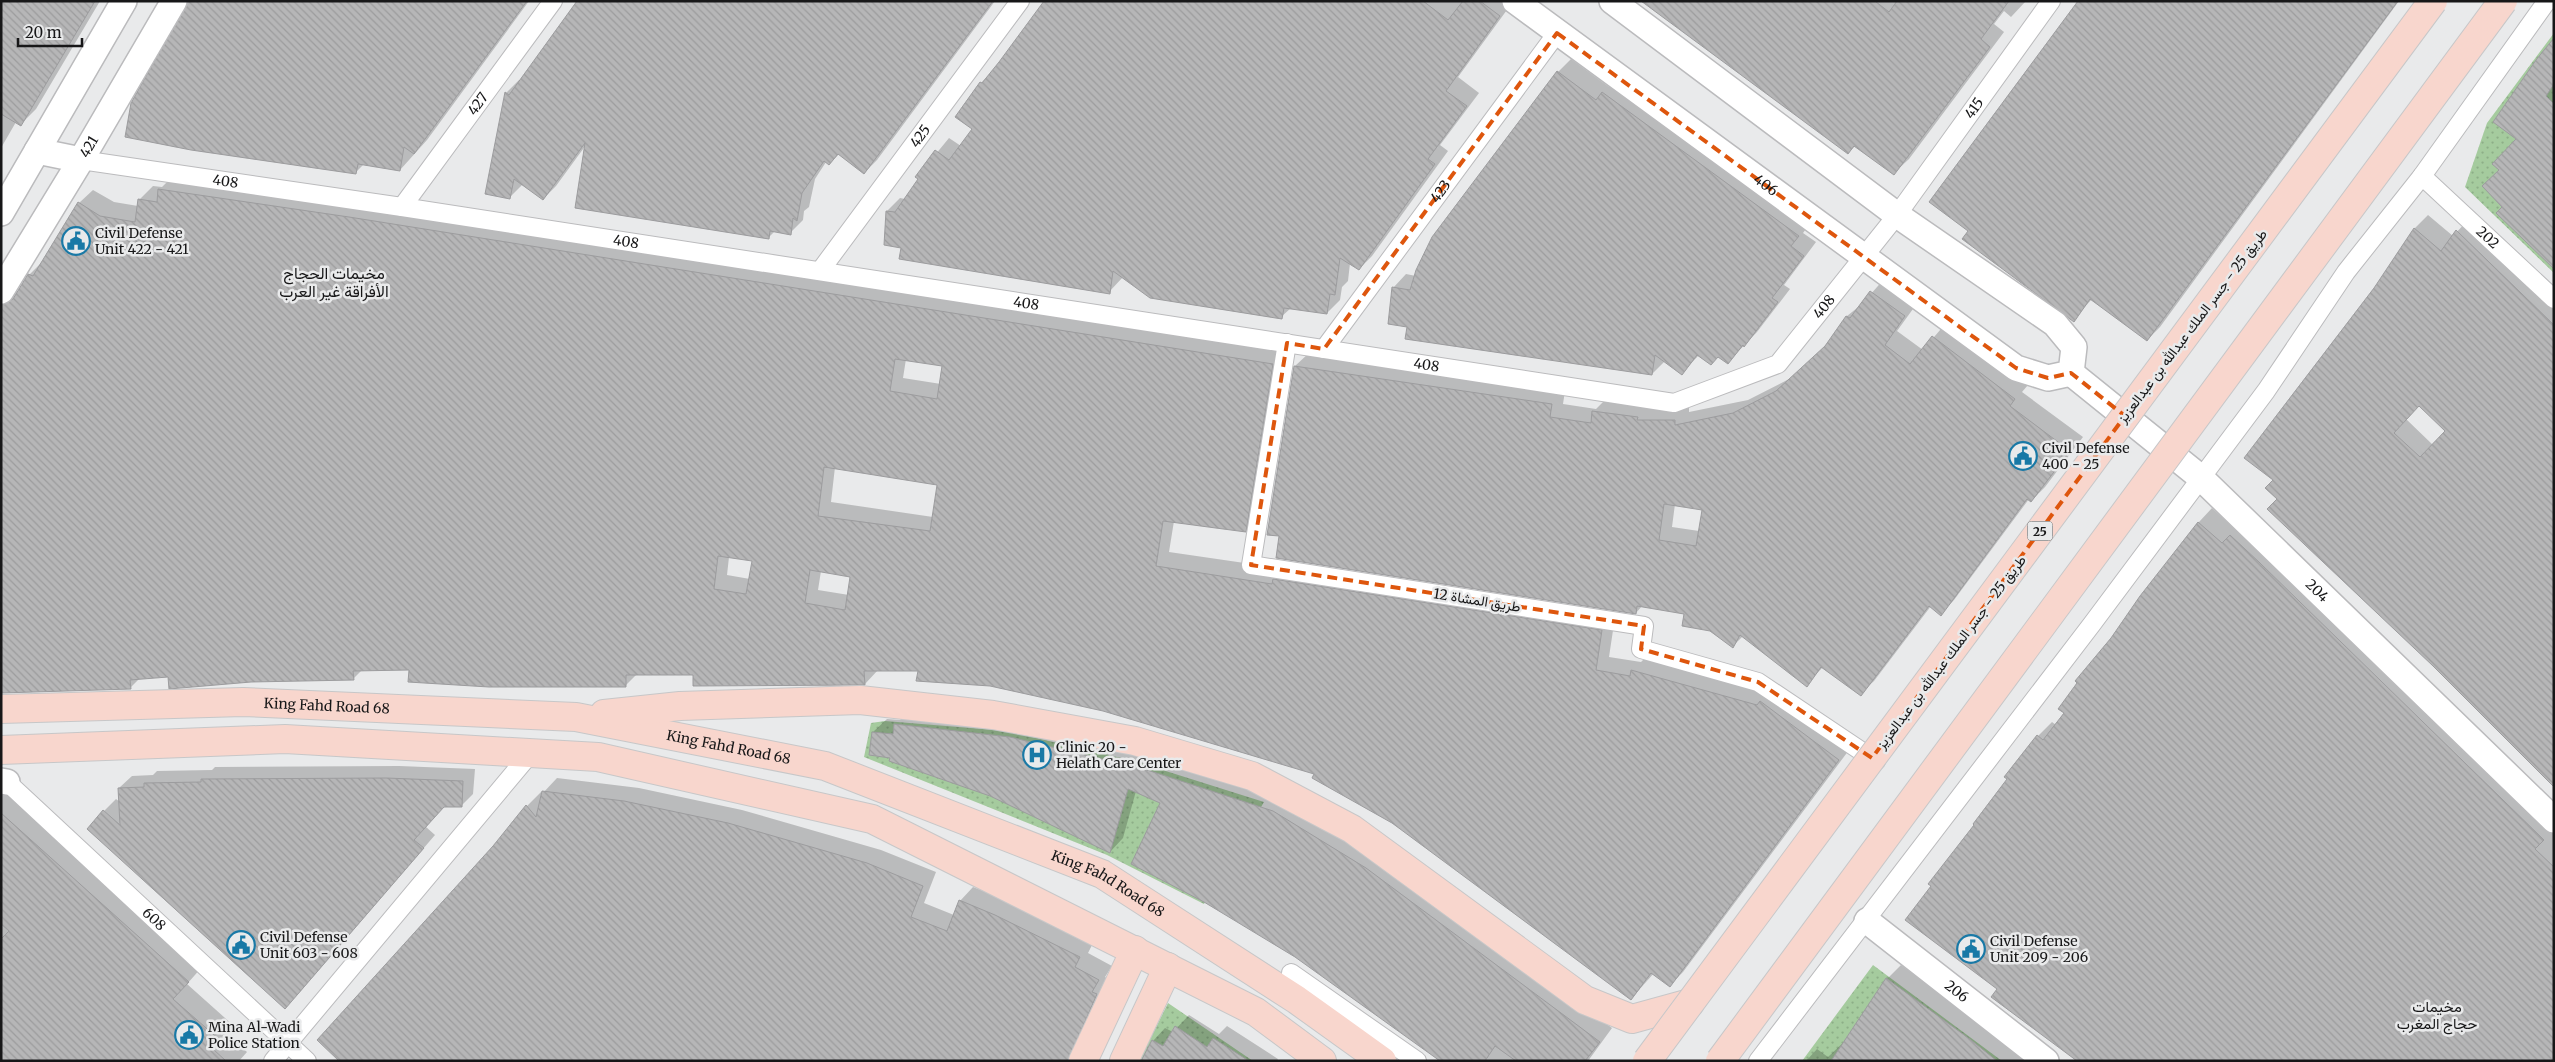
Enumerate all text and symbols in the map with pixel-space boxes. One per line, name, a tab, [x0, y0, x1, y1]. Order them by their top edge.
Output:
scale bar	[18, 15, 81, 47]
text: 20 m	[25, 23, 62, 42]
street label: 427	[463, 89, 492, 119]
street label: 415	[1960, 94, 1988, 122]
street label: 425	[906, 121, 934, 151]
street label: 421	[75, 133, 102, 161]
street label: 408	[211, 170, 240, 192]
street label: 406	[1750, 170, 1782, 200]
street label: 423	[1426, 176, 1455, 206]
street label: 202	[2473, 222, 2503, 252]
place label: Civil Defense Unit 422 - 421	[95, 224, 189, 258]
public building icon: Civil Defense Unit 422 - 421	[61, 226, 91, 256]
street label: طريق 25 - جسر الملك عبدالله بن عبدالعزيز	[2113, 226, 2271, 427]
street label: 408	[612, 231, 640, 252]
district label: مخيمات الحجاج الأفراقة غير العرب	[279, 263, 389, 302]
street label: 408	[1809, 291, 1839, 322]
street label: 408	[1012, 292, 1040, 314]
street label: 408	[1412, 354, 1441, 376]
place label: Civil Defense 400 - 25	[2042, 439, 2130, 473]
public building icon: Civil Defense 400 - 25	[2008, 441, 2038, 471]
road number: 25	[2028, 522, 2052, 540]
street label: طريق 25 - جسر الملك عبدالله بن عبدالعزيز	[1872, 552, 2030, 753]
street label: 204	[2302, 575, 2333, 606]
street label: طريق المشاة 12	[1432, 584, 1522, 616]
street label: King Fahd Road 68	[263, 694, 390, 718]
street label: King Fahd Road 68	[665, 726, 792, 768]
place label: Clinic 20 - Helath Care Center	[1056, 738, 1181, 772]
hospital icon: Clinic 20 - Helath Care Center	[1022, 740, 1052, 770]
street label: King Fahd Road 68	[1049, 846, 1168, 921]
street label: 608	[139, 904, 170, 934]
place label: Civil Defense Unit 603 - 608	[260, 928, 358, 962]
public building icon: Civil Defense Unit 603 - 608	[226, 930, 256, 960]
place label: Civil Defense Unit 209 - 206	[1990, 932, 2088, 966]
public building icon: Civil Defense Unit 209 - 206	[1956, 934, 1986, 964]
street label: 206	[1941, 976, 1972, 1006]
district label: مخيمات حجاج المغرب	[2397, 997, 2477, 1035]
place label: Mina Al-Wadi Police Station	[208, 1018, 301, 1052]
public building icon: Mina Al-Wadi Police Station	[174, 1020, 204, 1050]

